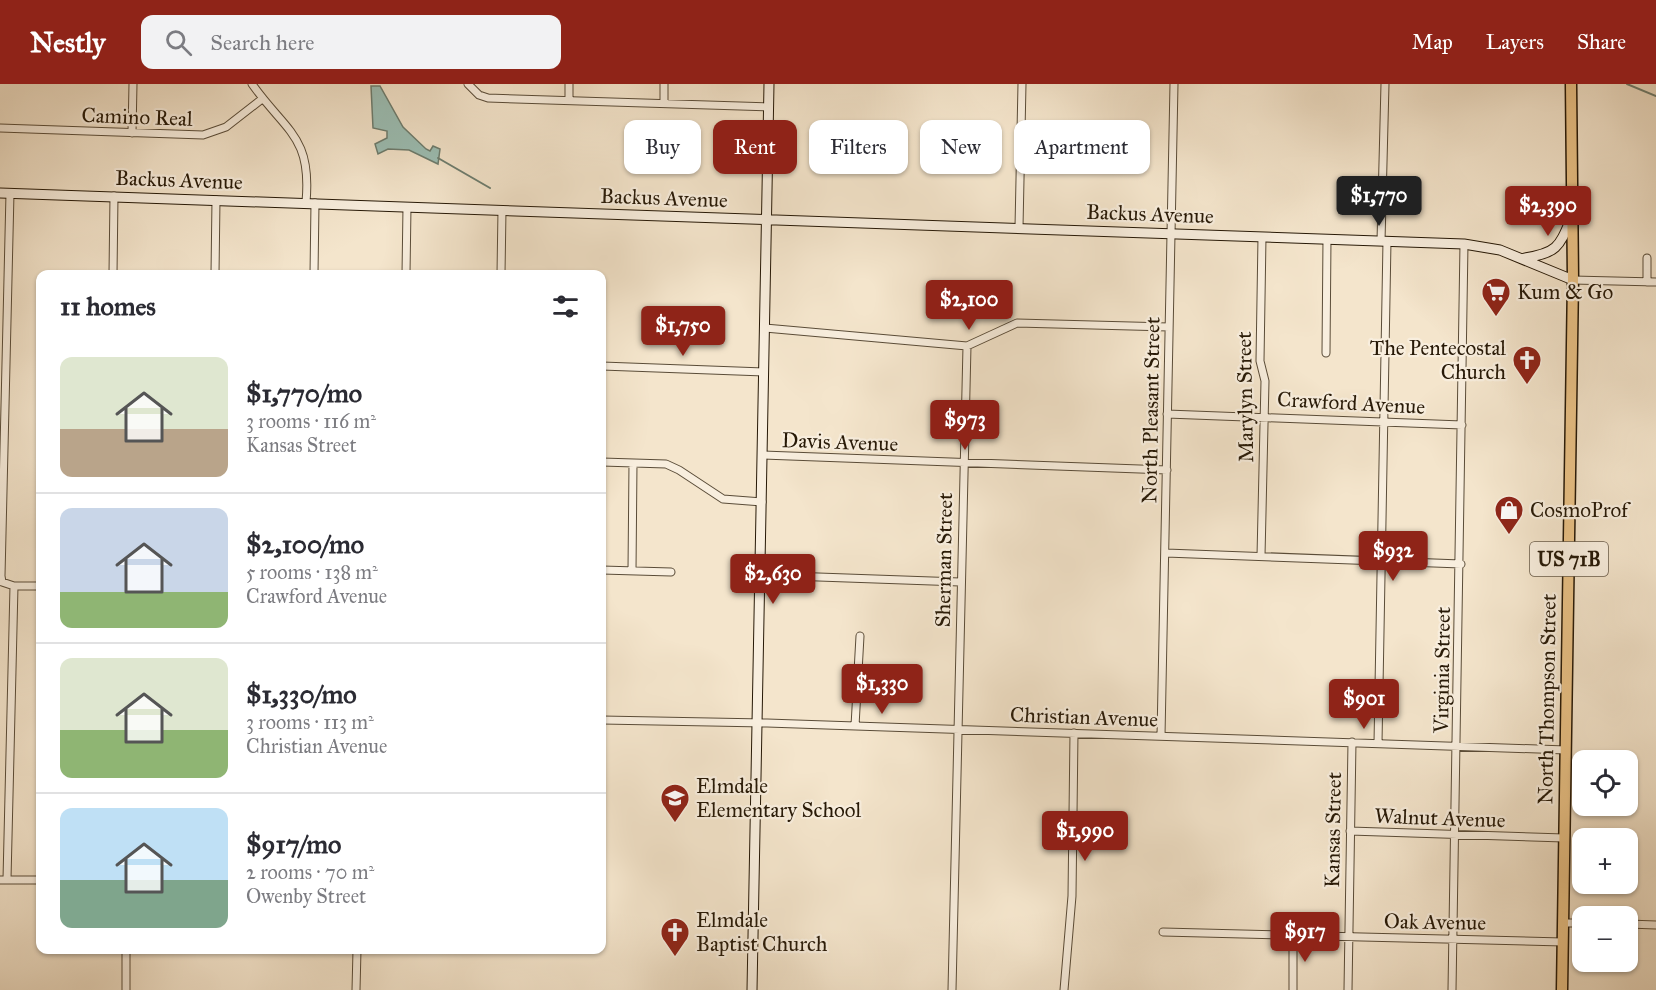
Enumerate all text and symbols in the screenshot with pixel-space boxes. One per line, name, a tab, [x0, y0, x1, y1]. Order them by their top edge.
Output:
search box	[141, 15, 561, 69]
text: Nestly	[30, 25, 105, 60]
icon: search	[162, 26, 195, 59]
text: Search here	[210, 29, 314, 56]
text: Map	[1412, 29, 1453, 55]
text: Layers	[1486, 29, 1544, 55]
text: Share	[1577, 29, 1626, 55]
street label: Camino Real	[81, 102, 193, 132]
chip: Buy	[624, 120, 701, 174]
chip: Rent	[713, 120, 797, 174]
chip: Filters	[809, 120, 908, 174]
chip: New	[920, 120, 1002, 174]
chip: Apartment	[1014, 120, 1150, 174]
street label: Backus Avenue	[115, 165, 244, 195]
pin: $1,770	[1330, 176, 1428, 227]
street label: Backus Avenue	[600, 183, 729, 213]
text: $1,770	[1351, 183, 1407, 207]
pin: $2,390	[1499, 186, 1597, 237]
text: $2,390	[1519, 193, 1577, 217]
street label: Backus Avenue	[1086, 199, 1215, 229]
supermarket icon: Kum & Go	[1480, 276, 1512, 318]
place label: Kum & Go	[1517, 279, 1614, 305]
pin: $2,100	[920, 280, 1018, 331]
text: $2,100	[940, 287, 998, 311]
text: 11 homes	[60, 290, 156, 322]
icon: filters	[549, 290, 582, 323]
pin: $1,750	[634, 306, 732, 357]
text: $1,750	[655, 313, 711, 337]
street label: North Pleasant Street	[1136, 316, 1166, 504]
street label: Marylyn Street	[1231, 331, 1259, 463]
place label: The Pentecostal Church	[1370, 335, 1506, 385]
church icon: The Pentecostal Church	[1511, 344, 1543, 386]
text: $1,770/mo	[246, 377, 362, 409]
icon: home	[108, 381, 180, 453]
street label: Crawford Avenue	[1276, 386, 1426, 420]
pin: $973	[929, 400, 1001, 451]
text: $973	[944, 407, 986, 431]
text: 3 rooms · 116 m²	[246, 409, 376, 433]
street label: Davis Avenue	[781, 427, 899, 457]
text: Kansas Street	[246, 433, 357, 457]
street label: Sherman Street	[930, 492, 958, 628]
shop icon: CosmoProf	[1493, 494, 1525, 536]
place label: CosmoProf	[1530, 497, 1631, 523]
text: $2,100/mo	[246, 528, 364, 560]
pin: $932	[1357, 531, 1429, 582]
icon: home	[108, 532, 180, 604]
text: $932	[1373, 538, 1413, 562]
road number: US 71B	[1530, 542, 1608, 576]
pin: $2,630	[724, 554, 822, 605]
text: 5 rooms · 138 m²	[246, 560, 378, 584]
text: $2,630	[744, 561, 802, 585]
text: Crawford Avenue	[246, 584, 387, 608]
street label: North Thompson Street	[1532, 593, 1562, 805]
street label: Virginia Street	[1428, 606, 1456, 734]
pin: $1,330	[833, 664, 931, 715]
text: $1,330	[856, 671, 908, 695]
text: $1,330/mo	[246, 678, 357, 710]
pin: $901	[1328, 679, 1400, 730]
icon: home	[108, 682, 180, 754]
text: $901	[1343, 686, 1385, 710]
street label: Christian Avenue	[1009, 701, 1159, 733]
text: 3 rooms · 113 m²	[246, 710, 374, 734]
text: Christian Avenue	[246, 734, 387, 758]
map controls	[1572, 750, 1638, 972]
button: locate	[1572, 750, 1638, 816]
street label: Kansas Street	[1319, 771, 1347, 888]
place label: Elmdale Elementary School	[696, 773, 861, 823]
school or university icon: Elmdale Elementary School	[659, 782, 691, 824]
street label: Walnut Avenue	[1374, 803, 1506, 833]
pin: $1,990	[1036, 811, 1134, 862]
text: $1,990	[1056, 818, 1114, 842]
text: $917/mo	[246, 828, 341, 860]
button: +	[1572, 828, 1638, 894]
icon: home	[108, 832, 180, 904]
text: 2 rooms · 70 m²	[246, 860, 374, 884]
text: Owenby Street	[246, 884, 366, 908]
button: −	[1572, 906, 1638, 972]
place label: Elmdale Baptist Church	[696, 907, 828, 957]
street label: Oak Avenue	[1384, 908, 1487, 936]
pin: $917	[1269, 912, 1341, 963]
church icon: Elmdale Baptist Church	[659, 916, 691, 958]
text: $917	[1284, 919, 1326, 943]

